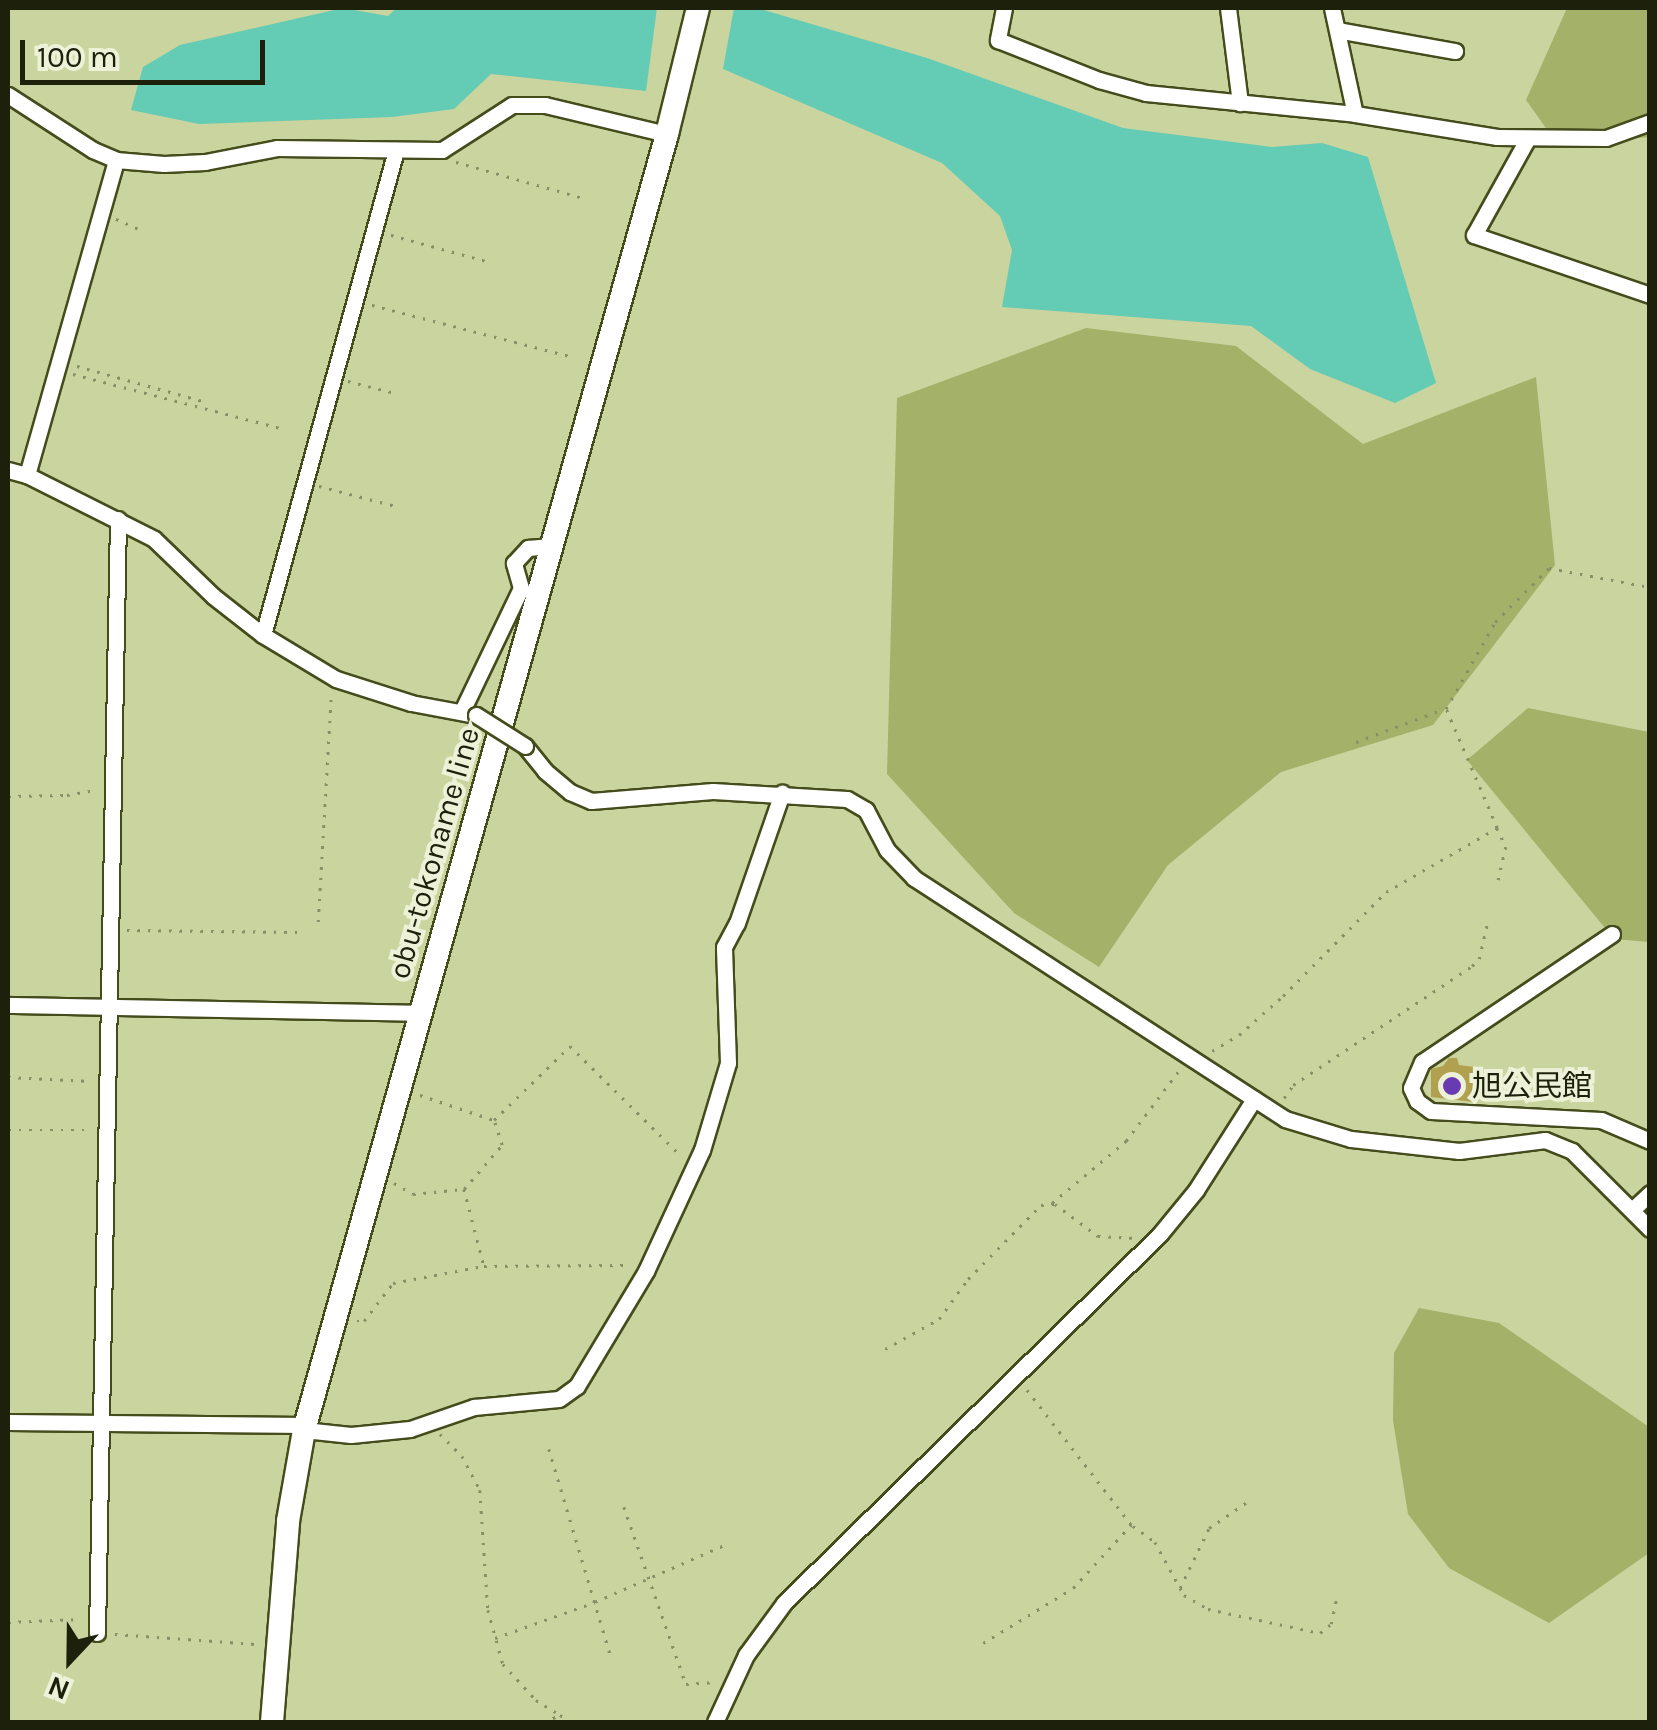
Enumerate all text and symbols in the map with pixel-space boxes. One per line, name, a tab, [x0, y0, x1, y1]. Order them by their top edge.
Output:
scale bar	[25, 20, 270, 82]
text: 100 m	[37, 39, 118, 75]
street label: obu-tokoname line	[381, 723, 487, 983]
place label: 旭公民館	[1472, 1068, 1592, 1104]
marker: 旭公民館	[1441, 1075, 1463, 1097]
north arrow	[20, 1610, 120, 1710]
text: N	[43, 1669, 74, 1707]

